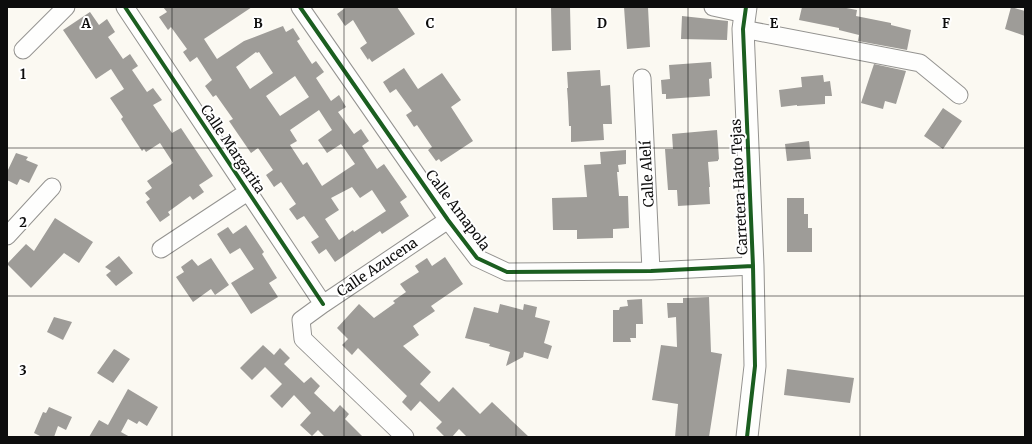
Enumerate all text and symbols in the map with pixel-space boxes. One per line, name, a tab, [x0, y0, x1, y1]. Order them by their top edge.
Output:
text: A	[80, 15, 91, 32]
text: B	[253, 15, 263, 32]
text: C	[426, 15, 435, 32]
text: D	[597, 15, 607, 32]
text: E	[770, 15, 779, 32]
text: F	[942, 15, 950, 32]
text: 1	[20, 66, 26, 83]
street label: Calle Margarita	[197, 101, 270, 197]
street label: Carretera Hato Tejas	[726, 118, 752, 256]
street label: Calle Alelí	[636, 140, 658, 208]
street label: Calle Amapola	[422, 166, 494, 254]
text: 2	[19, 214, 27, 231]
street label: Calle Azucena	[333, 233, 421, 301]
text: 3	[19, 362, 27, 379]

